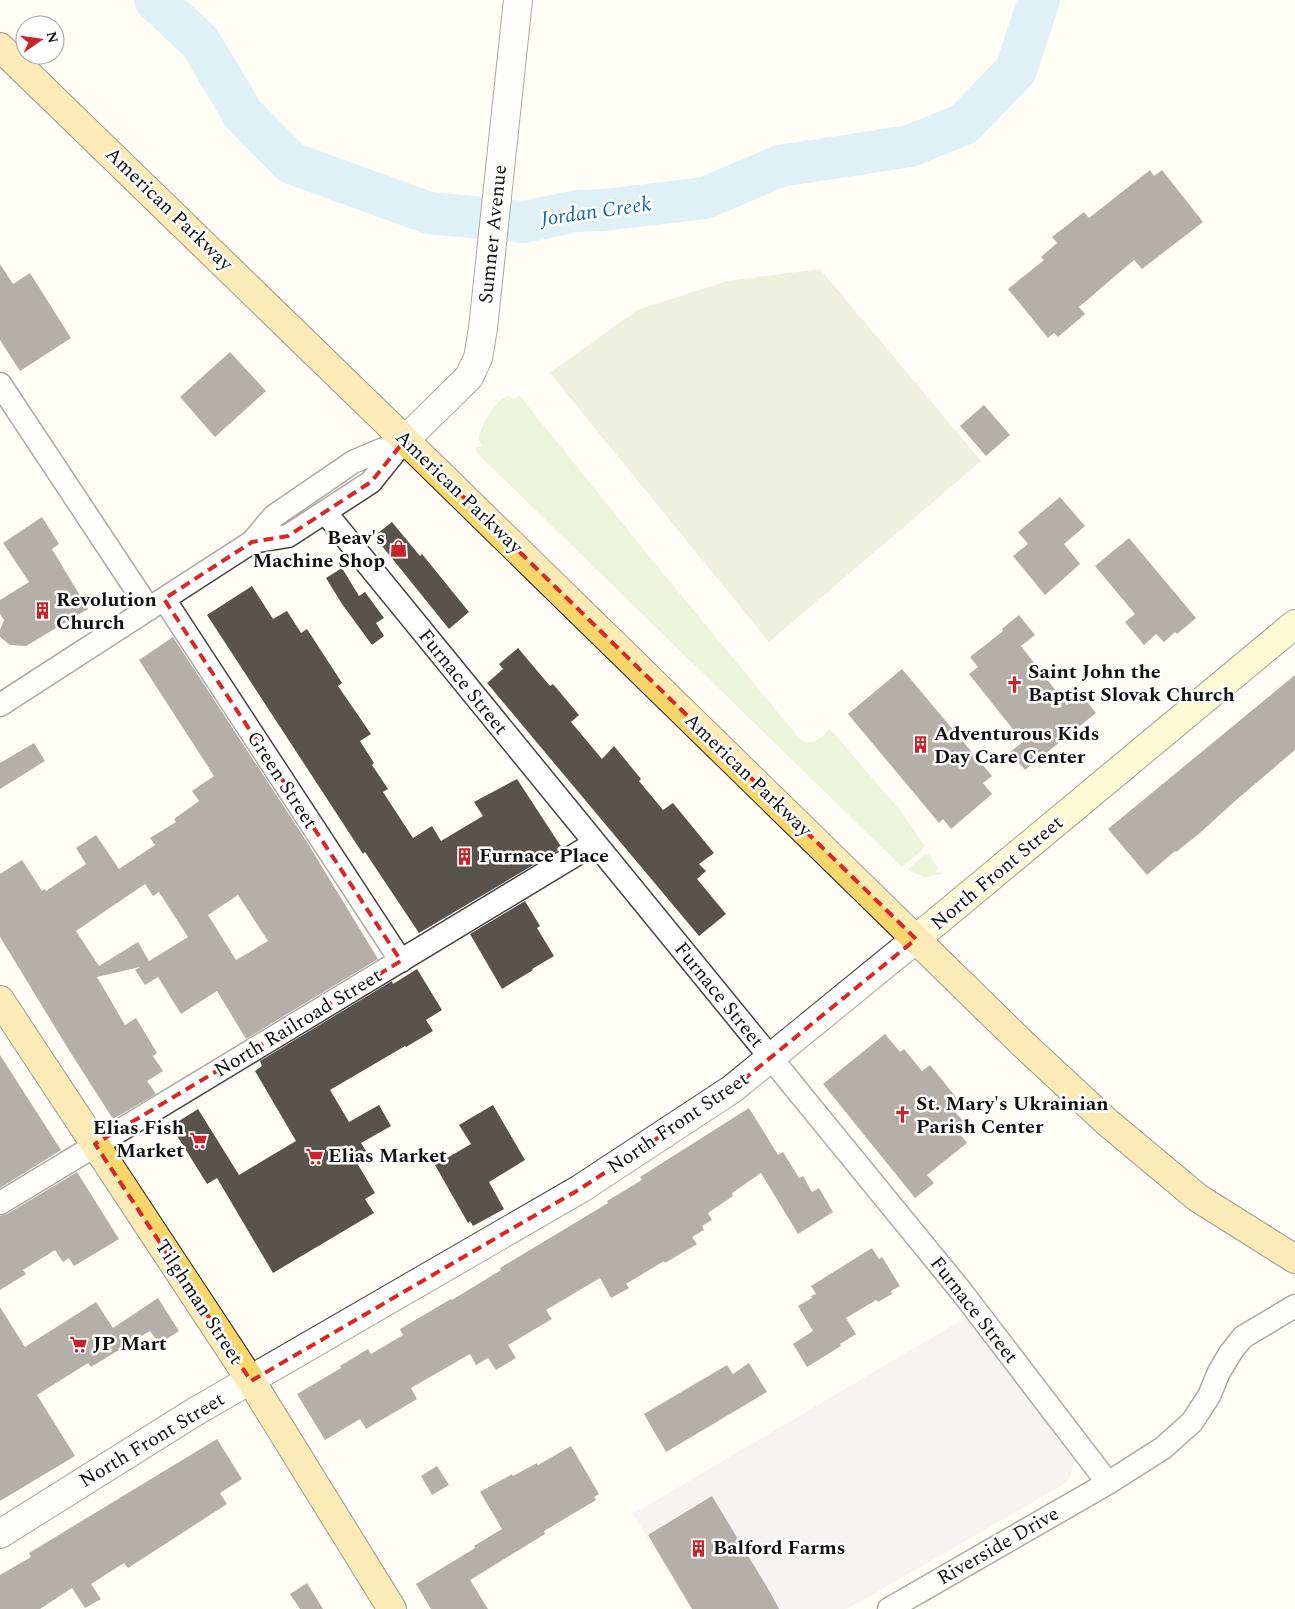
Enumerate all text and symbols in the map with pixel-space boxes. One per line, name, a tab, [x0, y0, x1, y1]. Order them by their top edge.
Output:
north arrow	[15, 15, 65, 65]
text: N	[41, 29, 64, 45]
street label: American Parkway	[98, 140, 241, 279]
street label: Sumner Avenue	[471, 163, 515, 305]
water label: Jordan Creek	[537, 188, 653, 236]
street label: American Parkway	[388, 423, 531, 562]
place label: Beav's Machine Shop	[252, 523, 385, 576]
shop icon: Beav's Machine Shop	[389, 539, 409, 559]
place label: Revolution Church	[56, 585, 157, 638]
building icon: Revolution Church	[32, 601, 52, 621]
street label: Furnace Street	[411, 622, 515, 742]
place label: Saint John the Baptist Slovak Church	[1028, 657, 1235, 710]
church icon: Saint John the Baptist Slovak Church	[1004, 674, 1024, 694]
street label: American Parkway	[677, 706, 820, 845]
place label: Adventurous Kids Day Care Center	[934, 719, 1099, 772]
street label: Green Street	[239, 725, 325, 835]
building icon: Adventurous Kids Day Care Center	[910, 735, 930, 755]
street label: North Front Street	[924, 808, 1070, 938]
place label: Furnace Place	[479, 841, 609, 871]
building icon: Furnace Place	[455, 846, 475, 866]
street label: Furnace Street	[667, 935, 771, 1055]
street label: North Railroad Street	[208, 961, 388, 1085]
street label: North Front Street	[601, 1064, 755, 1182]
place label: St. Mary's Ukrainian Parish Center	[916, 1089, 1109, 1142]
church icon: St. Mary's Ukrainian Parish Center	[892, 1105, 912, 1125]
place label: Elias Fish Market	[93, 1113, 184, 1166]
supermarket icon: Elias Fish Market	[188, 1130, 208, 1150]
place label: Elias Market	[328, 1141, 447, 1171]
supermarket icon: Elias Market	[304, 1146, 324, 1166]
street label: Tilghman Street	[147, 1233, 251, 1371]
street label: Furnace Street	[922, 1250, 1026, 1370]
place label: JP Mart	[93, 1329, 167, 1359]
supermarket icon: JP Mart	[69, 1334, 89, 1354]
street label: North Front Street	[74, 1385, 230, 1495]
street label: Riverside Drive	[931, 1499, 1065, 1593]
place label: Balford Farms	[713, 1533, 845, 1563]
building icon: Balford Farms	[689, 1538, 709, 1558]

